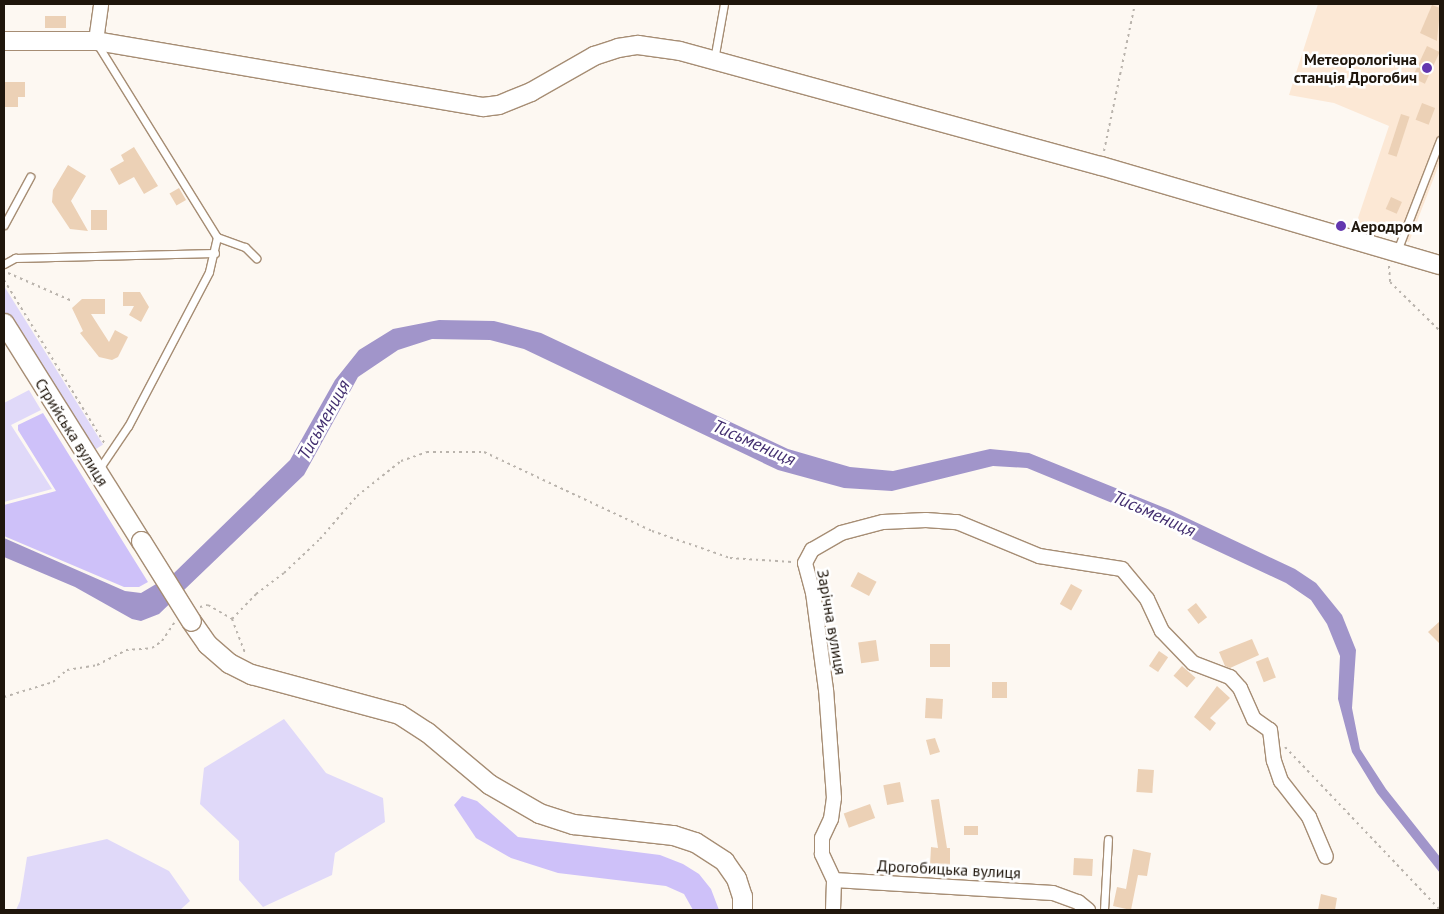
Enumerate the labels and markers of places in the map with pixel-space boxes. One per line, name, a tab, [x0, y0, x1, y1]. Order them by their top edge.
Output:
place label: Метеорологічна станція Дрогобич	[1293, 49, 1417, 87]
marker: Метеорологічна станція Дрогобич	[1421, 62, 1433, 74]
place label: Аеродром	[1351, 216, 1423, 236]
marker: Аеродром	[1335, 220, 1347, 232]

